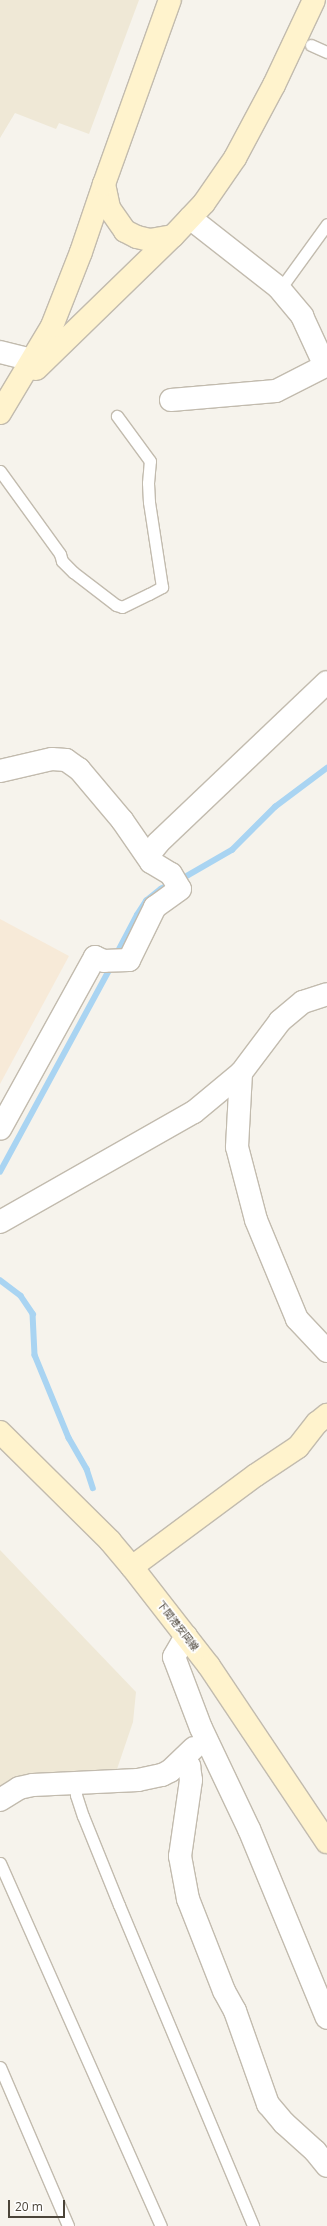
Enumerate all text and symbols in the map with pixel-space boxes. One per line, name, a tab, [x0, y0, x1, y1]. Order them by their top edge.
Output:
street label: 下関港安岡線	[155, 1599, 201, 1653]
scale bar	[10, 2192, 67, 2218]
text: 20 m	[15, 2198, 43, 2215]

